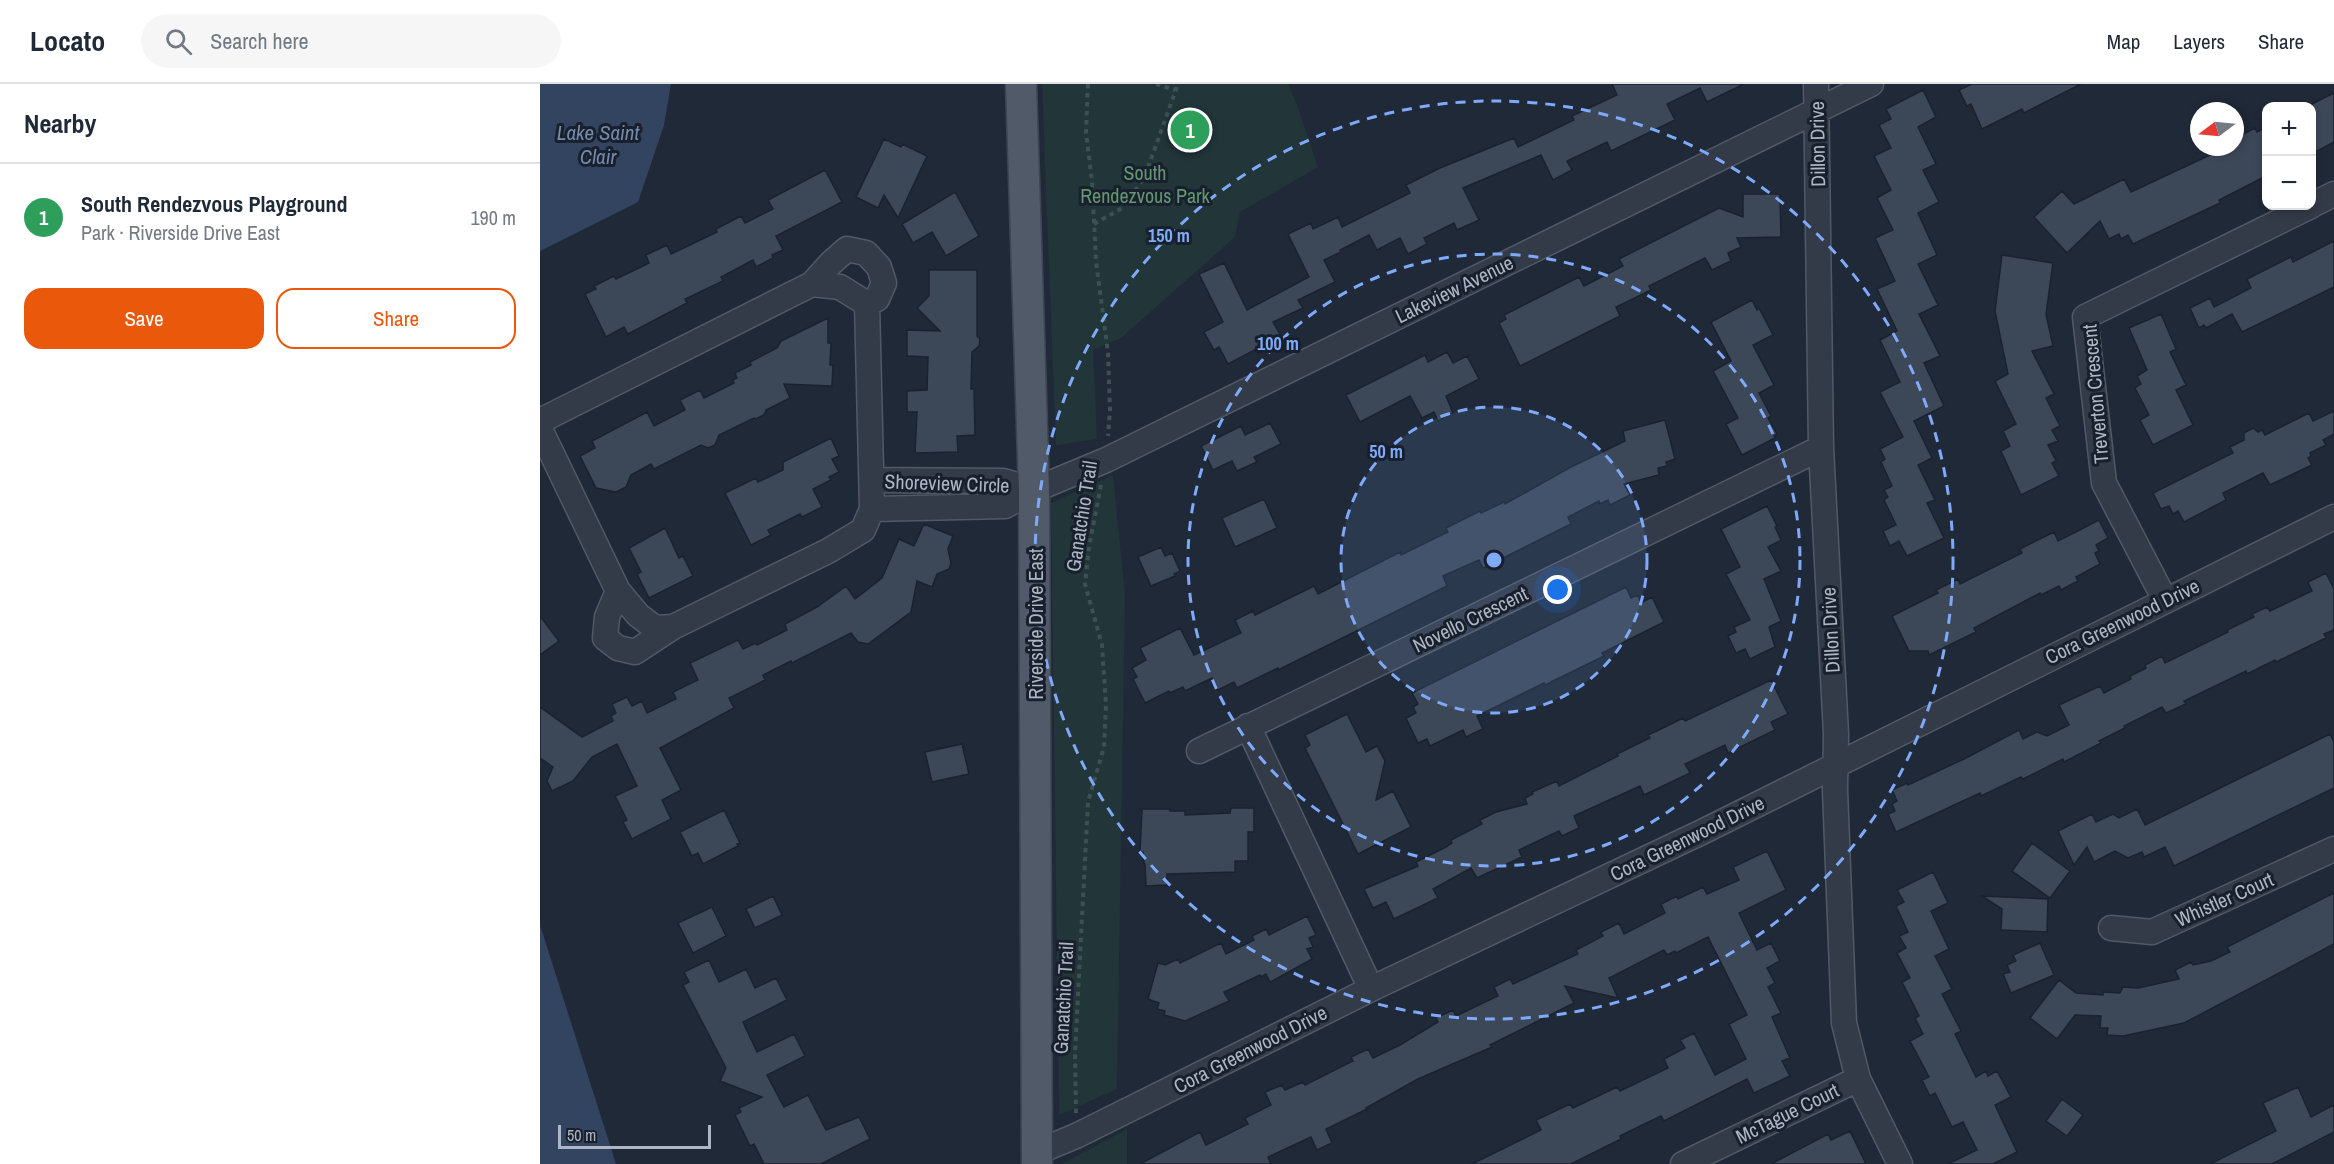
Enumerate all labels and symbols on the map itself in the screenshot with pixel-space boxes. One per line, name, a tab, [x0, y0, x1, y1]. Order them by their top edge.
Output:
street label: Dillon Drive	[1803, 101, 1831, 187]
north arrow	[2190, 102, 2244, 156]
pin: 1	[1170, 108, 1210, 152]
water label: Lake Saint Clair	[557, 118, 640, 171]
park label: South Rendezvous Park	[1080, 159, 1211, 209]
text: 150 m	[1148, 223, 1190, 248]
street label: Lakeview Avenue	[1390, 249, 1518, 329]
street label: Treverton Crescent	[2075, 323, 2115, 465]
text: 100 m	[1257, 331, 1299, 356]
text: 50 m	[1369, 439, 1403, 464]
street label: Ganatchio Trail	[1059, 458, 1103, 574]
street label: Shoreview Circle	[884, 467, 1010, 499]
street label: Riverside Drive East	[1022, 548, 1049, 700]
centre of rings	[1484, 550, 1504, 570]
street label: Cora Greenwood Drive	[2040, 572, 2204, 670]
your location	[1543, 575, 1572, 604]
street label: Novello Crescent	[1408, 579, 1532, 659]
street label: Dillon Drive	[1814, 587, 1846, 673]
street label: Cora Greenwood Drive	[1605, 789, 1769, 887]
street label: Whistler Court	[2171, 865, 2278, 933]
street label: Ganatchio Trail	[1047, 941, 1079, 1055]
street label: Cora Greenwood Drive	[1169, 999, 1331, 1099]
street label: McTague Court	[1731, 1076, 1843, 1150]
scale bar	[558, 1122, 711, 1150]

